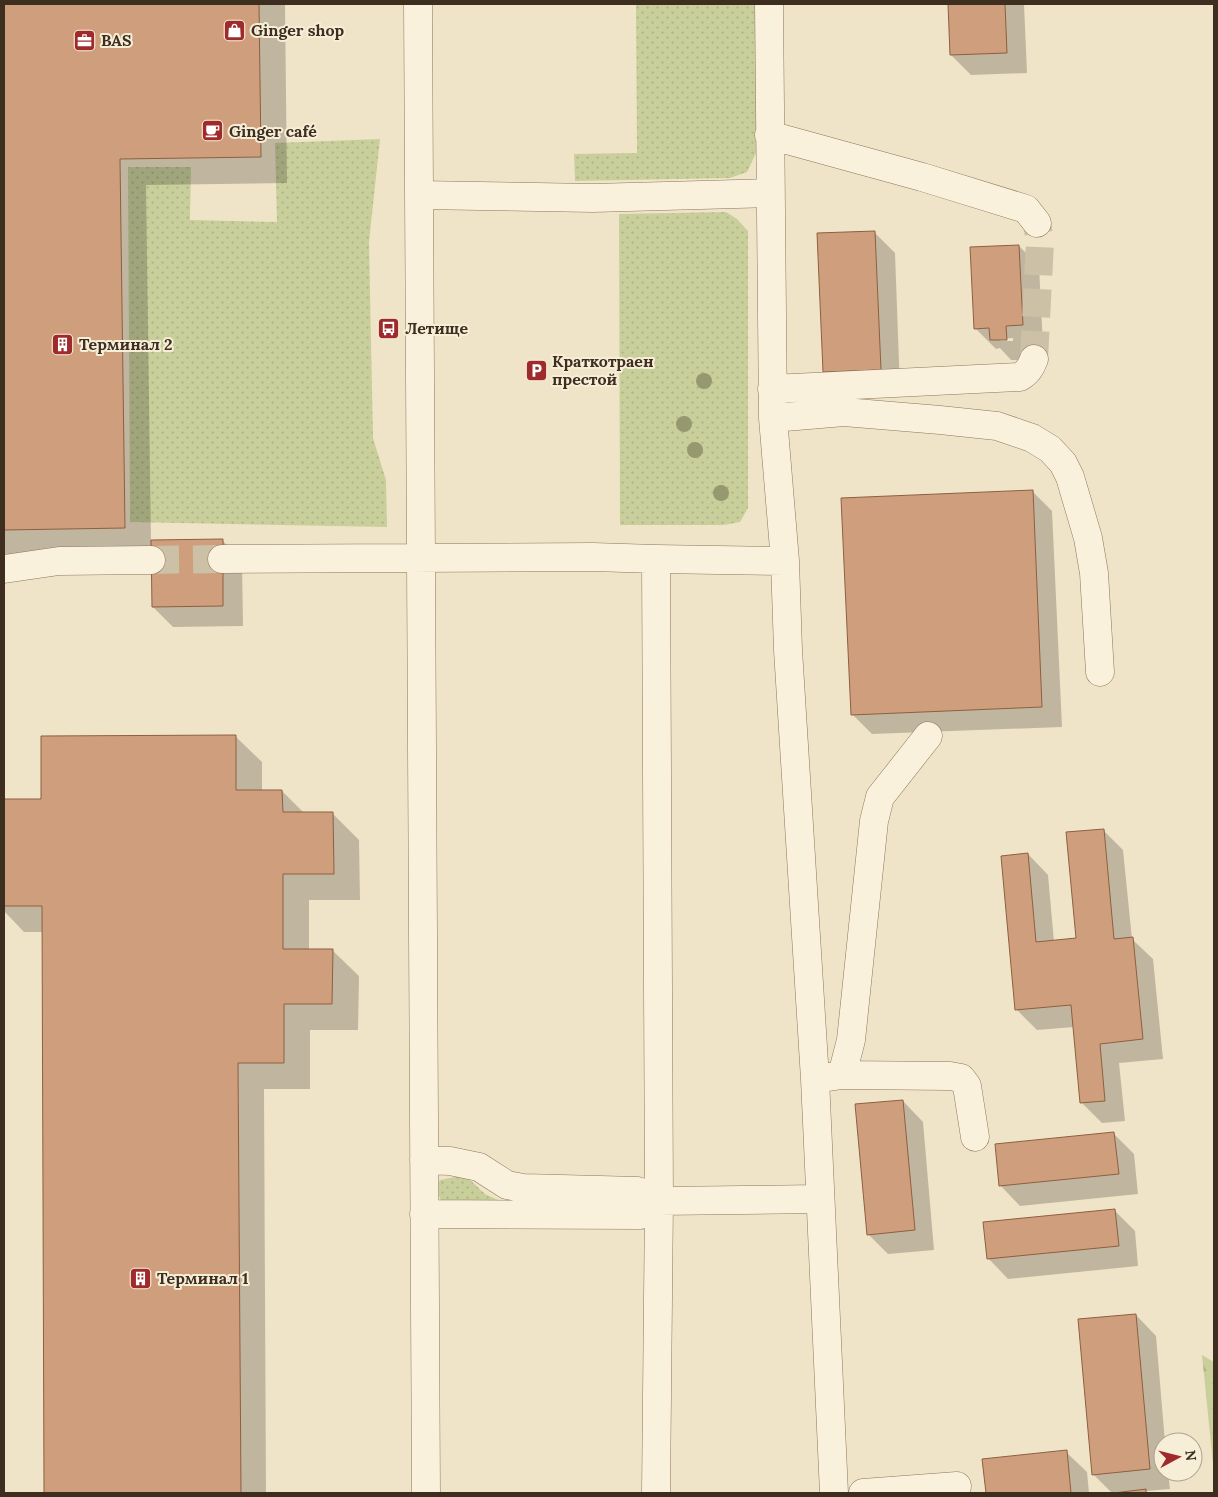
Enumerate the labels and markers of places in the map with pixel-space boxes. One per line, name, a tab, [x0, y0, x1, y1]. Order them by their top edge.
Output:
shop icon: Ginger shop	[223, 18, 247, 42]
place label: Ginger shop	[251, 20, 344, 40]
office icon: BAS	[73, 28, 97, 52]
place label: BAS	[101, 30, 132, 50]
cafe icon: Ginger café	[201, 119, 225, 143]
place label: Ginger café	[229, 121, 317, 141]
bus stop icon: Летище	[377, 316, 401, 340]
place label: Летище	[405, 318, 469, 338]
building icon: Терминал 2	[51, 332, 75, 356]
place label: Терминал 2	[79, 334, 173, 354]
place label: Краткотраен престой	[552, 351, 654, 389]
parking icon: Краткотраен престой	[524, 358, 548, 382]
building icon: Терминал 1	[129, 1266, 153, 1290]
place label: Терминал 1	[157, 1268, 249, 1288]

